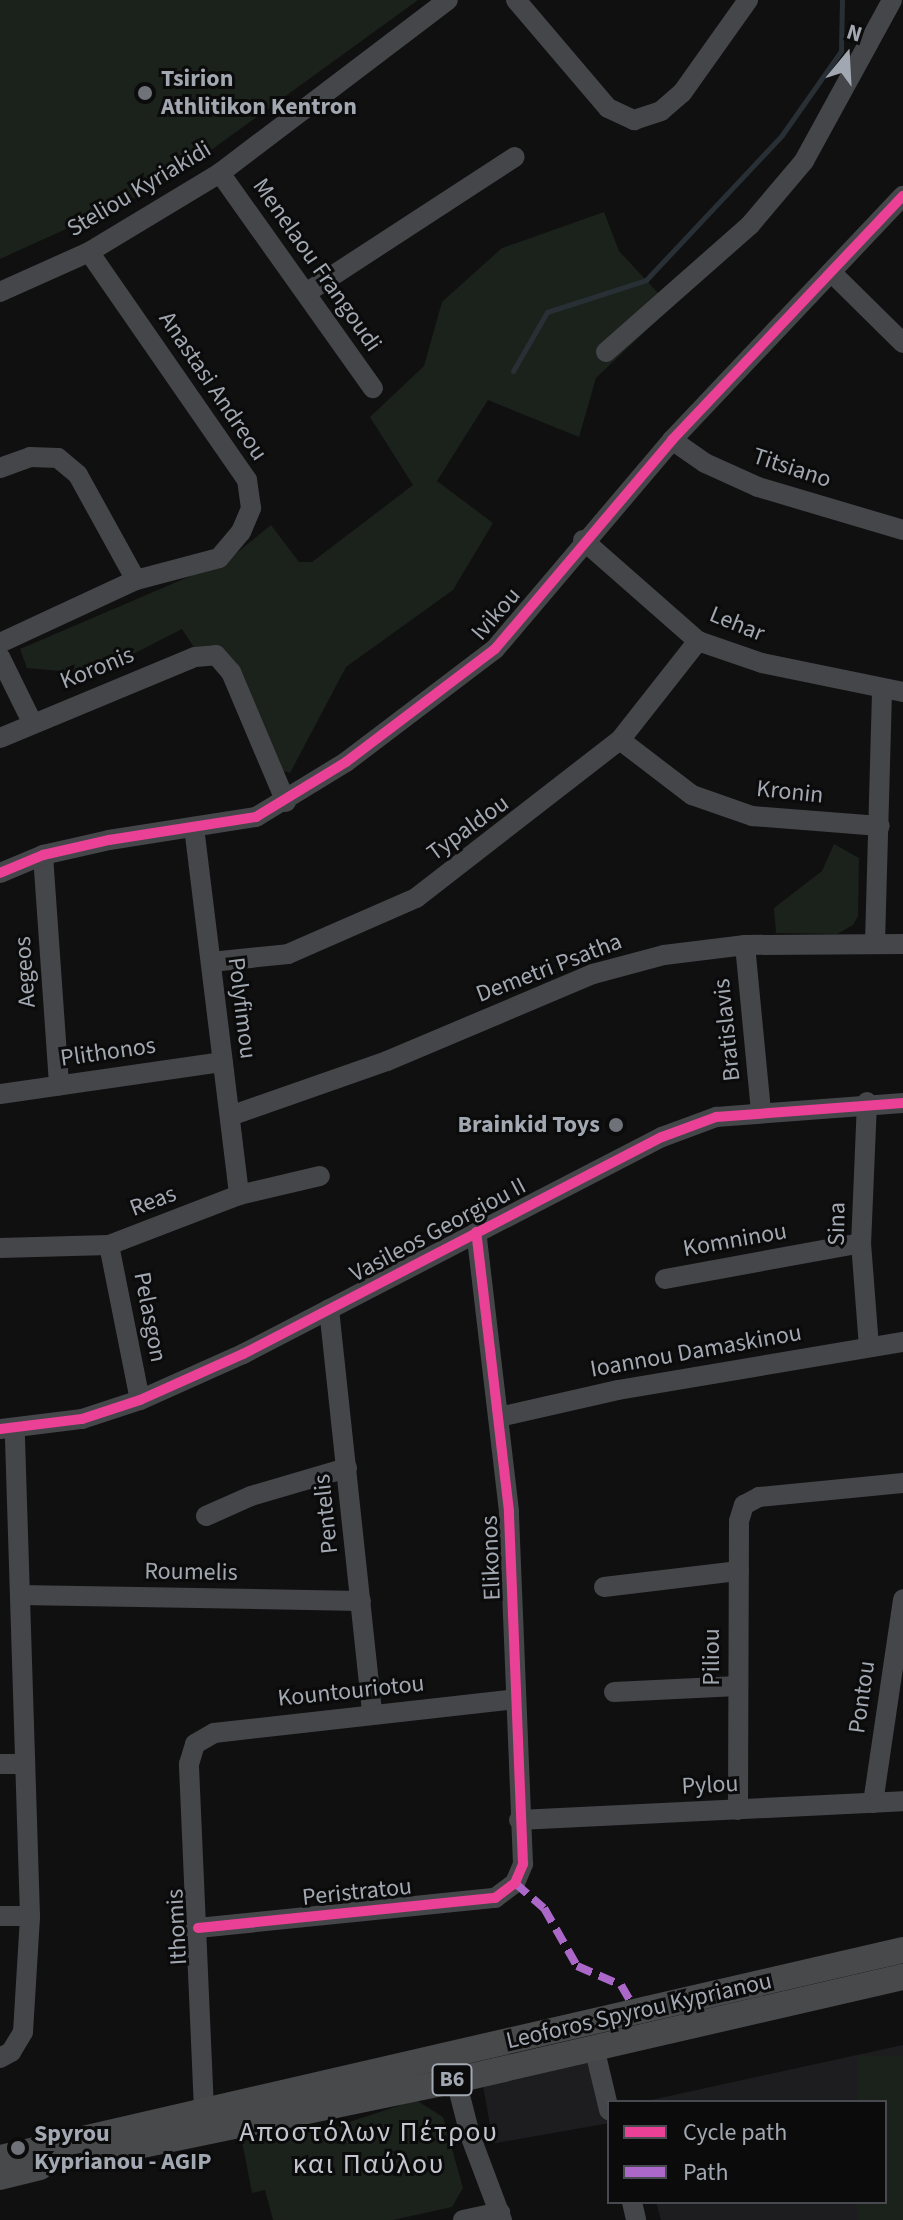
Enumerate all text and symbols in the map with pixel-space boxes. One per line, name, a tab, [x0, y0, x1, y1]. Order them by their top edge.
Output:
north arrow	[807, 16, 887, 96]
text: N	[843, 16, 866, 51]
place label: Tsirion Athlitikon Kentron	[161, 65, 357, 121]
marker: Tsirion Athlitikon Kentron	[136, 84, 154, 102]
street label: Steliou Kyriakidi	[62, 135, 216, 243]
street label: Menelaou Frangoudi	[246, 173, 388, 357]
street label: Anastasi Andreou	[152, 306, 274, 466]
street label: Titsiano	[749, 442, 835, 494]
street label: Ivikou	[465, 582, 527, 646]
street label: Lehar	[705, 600, 769, 648]
street label: Koronis	[56, 640, 138, 696]
street label: Kronin	[755, 774, 825, 810]
street label: Typaldou	[422, 789, 514, 867]
street label: Demetri Psatha	[472, 927, 626, 1009]
street label: Aegeos	[8, 935, 42, 1009]
street label: Polyfimou	[221, 956, 263, 1060]
street label: Bratislavis	[707, 977, 747, 1083]
street label: Plithonos	[59, 1031, 157, 1073]
place label: Brainkid Toys	[458, 1111, 600, 1139]
marker: Brainkid Toys	[607, 1116, 625, 1134]
street label: Vasileos Georgiou II	[345, 1172, 531, 1288]
street label: Reas	[126, 1179, 180, 1223]
street label: Sina	[822, 1202, 852, 1246]
street label: Komninou	[681, 1217, 789, 1263]
street label: Pelasgon	[127, 1270, 173, 1364]
street label: Ioannou Damaskinou	[588, 1318, 804, 1384]
street label: Pentelis	[308, 1473, 344, 1555]
street label: Elikonos	[475, 1515, 507, 1601]
street label: Roumelis	[144, 1557, 238, 1587]
street label: Piliou	[698, 1628, 726, 1686]
street label: Pontou	[843, 1659, 881, 1735]
street label: Kountouriotou	[276, 1669, 426, 1713]
street label: Pylou	[681, 1769, 739, 1801]
street label: Peristratou	[301, 1872, 413, 1912]
street label: Ithomis	[161, 1888, 193, 1966]
street label: Leoforos Spyrou Kyprianou	[503, 1966, 775, 2056]
road number: B6	[430, 2062, 474, 2098]
legend	[607, 2100, 887, 2204]
district label: Αποστόλων Πέτρου και Παύλου	[239, 2115, 499, 2181]
text: Cycle path	[683, 2115, 787, 2150]
place label: Spyrou Kyprianou - AGIP	[34, 2120, 212, 2176]
marker: Spyrou Kyprianou - AGIP	[9, 2139, 27, 2157]
text: Path	[683, 2155, 729, 2190]

